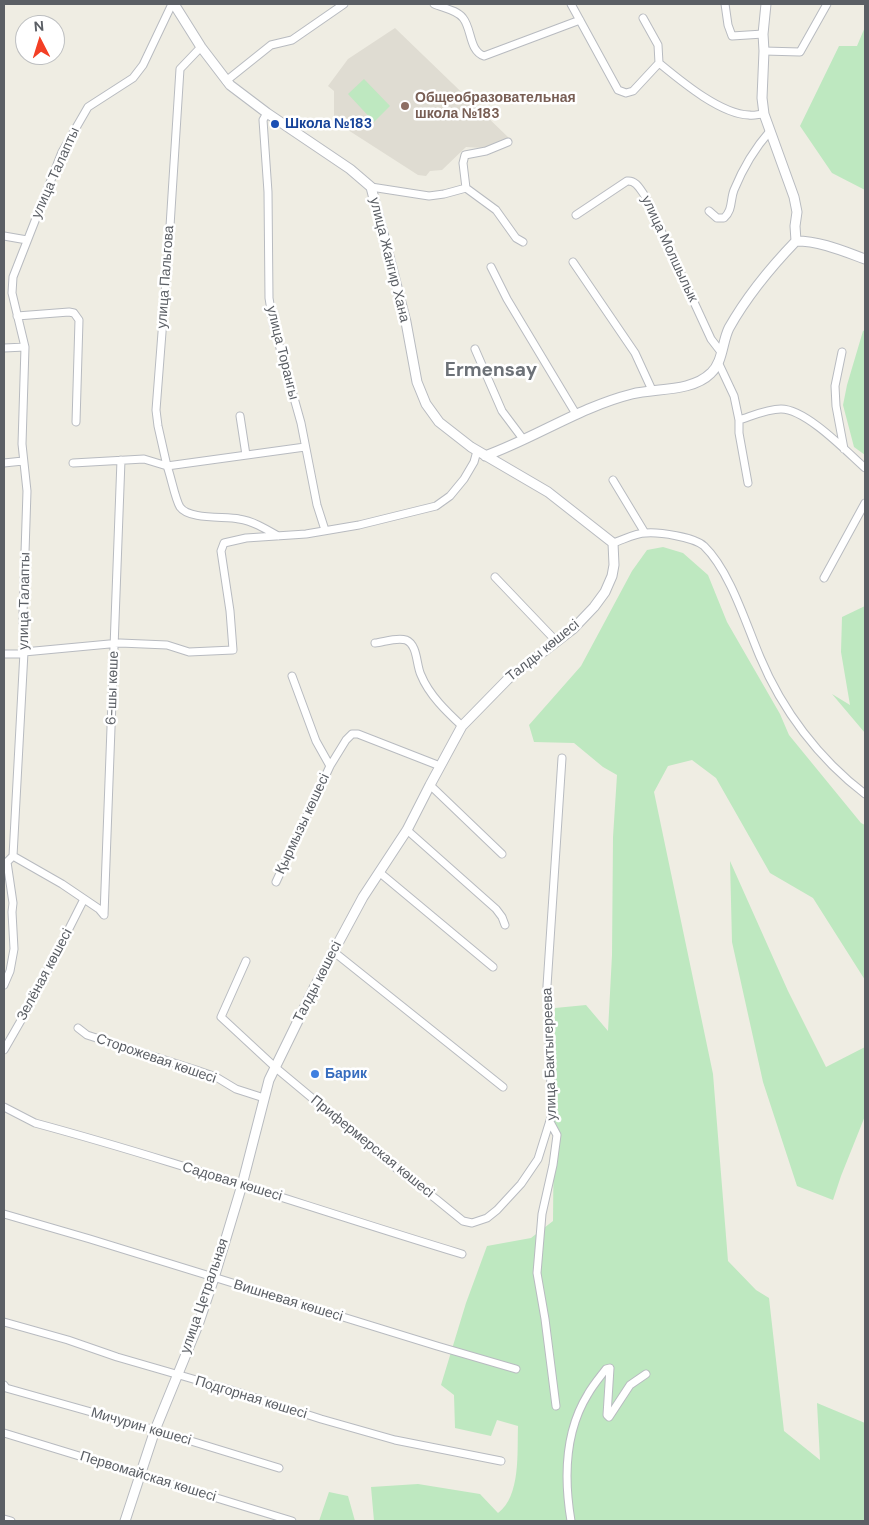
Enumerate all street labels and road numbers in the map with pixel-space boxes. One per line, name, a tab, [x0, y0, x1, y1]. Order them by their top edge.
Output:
street label: улица Талапты	[28, 125, 84, 221]
street label: улица Молшылык	[637, 193, 701, 305]
street label: улица Жангир Хана	[365, 196, 413, 324]
street label: улица Пальгова	[154, 225, 178, 329]
street label: улица Торангы	[262, 304, 302, 402]
street label: улица Талапты	[16, 552, 34, 650]
street label: Талды көшесі	[503, 617, 583, 685]
street label: 6-шы көше	[103, 651, 123, 725]
street label: Қырмызы көшесі	[272, 771, 334, 877]
street label: Зелёная көшесі	[14, 926, 76, 1024]
street label: Талды көшесі	[290, 939, 346, 1025]
street label: улица Бактыгереева	[539, 987, 561, 1121]
street label: Сторожевая көшесі	[94, 1031, 218, 1087]
street label: Прифермерская көшесі	[307, 1092, 437, 1202]
street label: Садовая көшесі	[180, 1159, 284, 1205]
street label: улица Цетральная	[177, 1236, 233, 1356]
street label: Вишневая көшесі	[231, 1276, 345, 1326]
street label: Подгорная көшесі	[193, 1373, 309, 1423]
street label: Мичурин көшесі	[89, 1405, 193, 1449]
street label: Первомайская көшесі	[78, 1448, 218, 1506]

